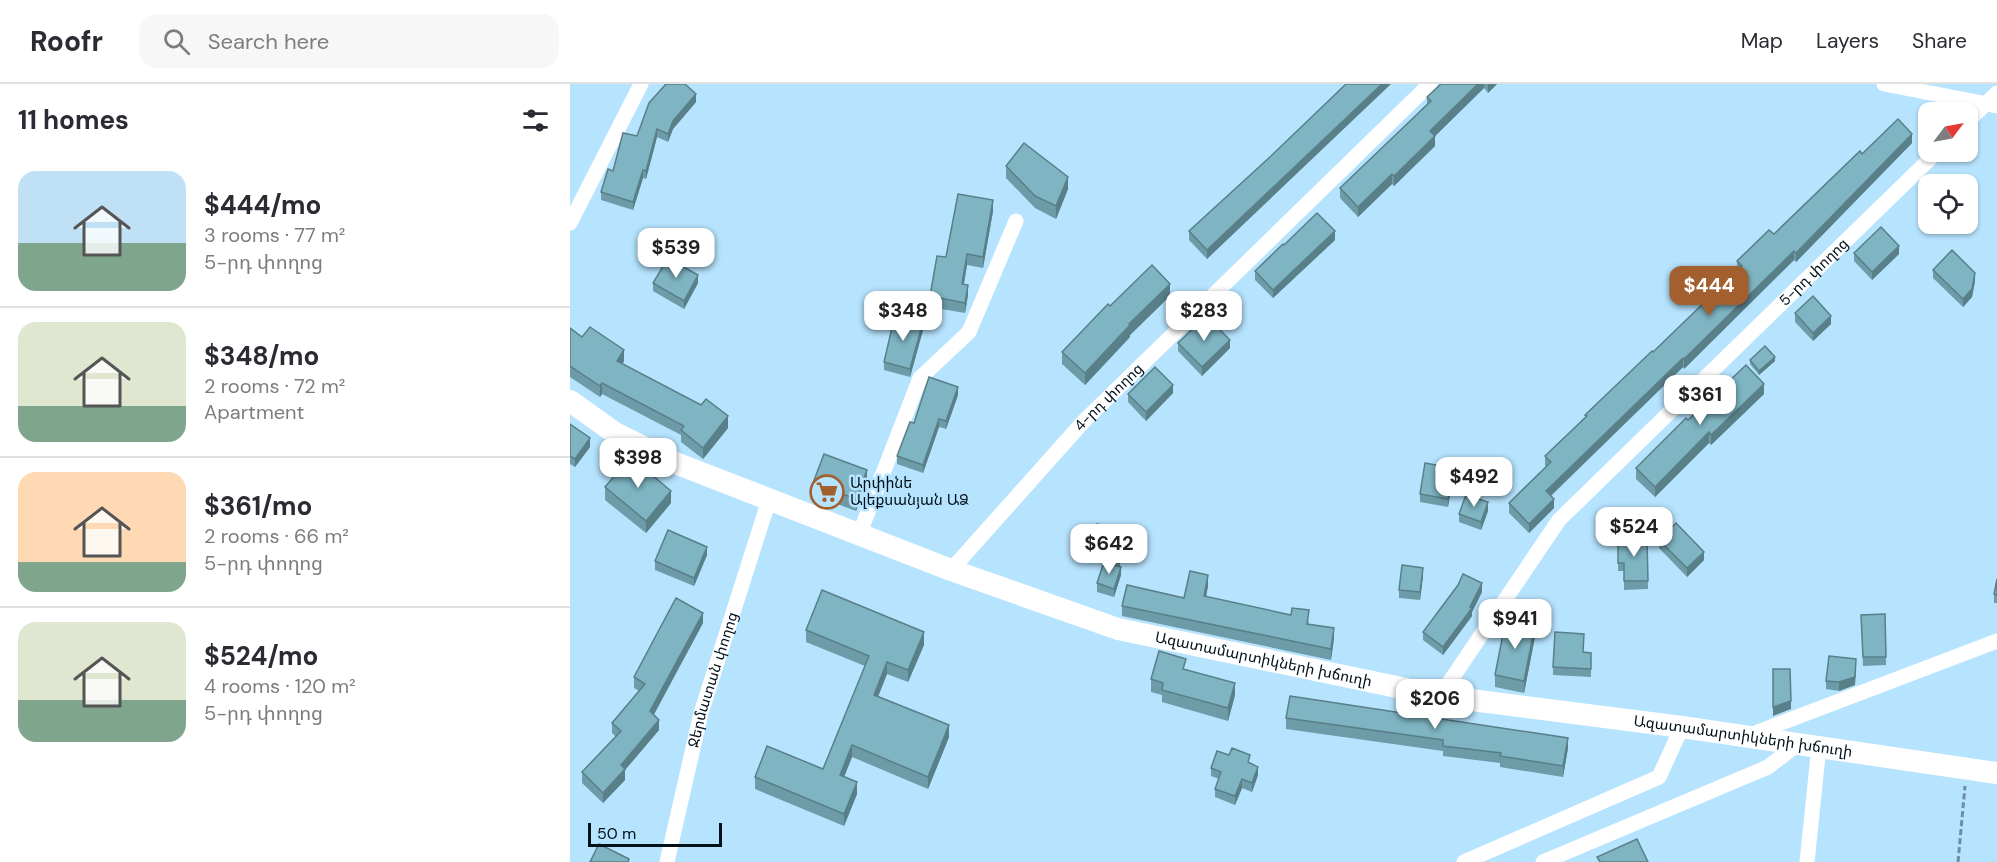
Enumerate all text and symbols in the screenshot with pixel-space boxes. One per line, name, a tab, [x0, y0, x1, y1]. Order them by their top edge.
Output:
search box	[139, 14, 559, 68]
text: Roofr	[30, 23, 103, 60]
icon: search	[160, 25, 193, 58]
text: Search here	[208, 27, 329, 56]
text: Map	[1741, 27, 1783, 55]
text: Layers	[1816, 27, 1879, 55]
text: Share	[1912, 27, 1967, 55]
north arrow	[1918, 102, 1978, 162]
map controls	[1918, 102, 1978, 234]
text: 11 homes	[18, 103, 129, 137]
icon: filters	[519, 104, 552, 137]
button: locate	[1918, 174, 1978, 234]
text: $444/mo	[204, 188, 321, 222]
icon: home	[66, 195, 138, 267]
text: 3 rooms · 77 m²	[204, 222, 345, 248]
pin: $539	[640, 228, 712, 279]
text: $539	[652, 234, 700, 260]
street label: 5-րդ փողոց	[1775, 234, 1853, 310]
text: 5-րդ փողոց	[204, 249, 323, 275]
pin: $444	[1673, 266, 1745, 317]
text: $444	[1683, 272, 1735, 298]
pin: $348	[867, 291, 939, 342]
pin: $283	[1168, 291, 1240, 342]
text: $348	[878, 297, 928, 323]
text: $283	[1180, 297, 1228, 323]
text: $348/mo	[204, 339, 319, 373]
icon: home	[66, 346, 138, 418]
street label: 4-րդ փողոց	[1070, 359, 1148, 435]
text: 2 rooms · 72 m²	[204, 373, 345, 399]
pin: $361	[1664, 375, 1736, 426]
text: $361	[1678, 381, 1722, 407]
text: Apartment	[204, 399, 304, 425]
pin: $398	[602, 438, 674, 489]
text: $398	[614, 444, 662, 470]
pin: $492	[1438, 457, 1510, 508]
text: $492	[1449, 463, 1499, 489]
place label: Արփինե Ալեքսանյան ԱՁ	[850, 473, 969, 510]
supermarket icon: Արփինե Ալեքսանյան ԱՁ	[809, 474, 845, 510]
text: $361/mo	[204, 489, 312, 523]
icon: home	[66, 496, 138, 568]
pin: $524	[1598, 507, 1670, 558]
text: $524	[1610, 513, 1658, 539]
text: 2 rooms · 66 m²	[204, 523, 349, 549]
pin: $642	[1073, 524, 1145, 575]
text: $642	[1084, 530, 1134, 556]
text: 5-րդ փողոց	[204, 550, 323, 576]
pin: $941	[1479, 599, 1551, 650]
text: $941	[1492, 605, 1538, 631]
street label: Ջերմատան փողոց	[683, 609, 743, 750]
street label: Ազատամարտիկների խճուղի	[1153, 627, 1374, 692]
text: $524/mo	[204, 639, 318, 673]
icon: home	[66, 646, 138, 718]
text: 4 rooms · 120 m²	[204, 673, 356, 699]
pin: $206	[1399, 679, 1471, 730]
text: $206	[1410, 685, 1460, 711]
text: 5-րդ փողոց	[204, 700, 323, 726]
street label: Ազատամարտիկների խճուղի	[1632, 711, 1854, 762]
scale bar	[588, 820, 722, 848]
text: 50 m	[597, 823, 636, 844]

